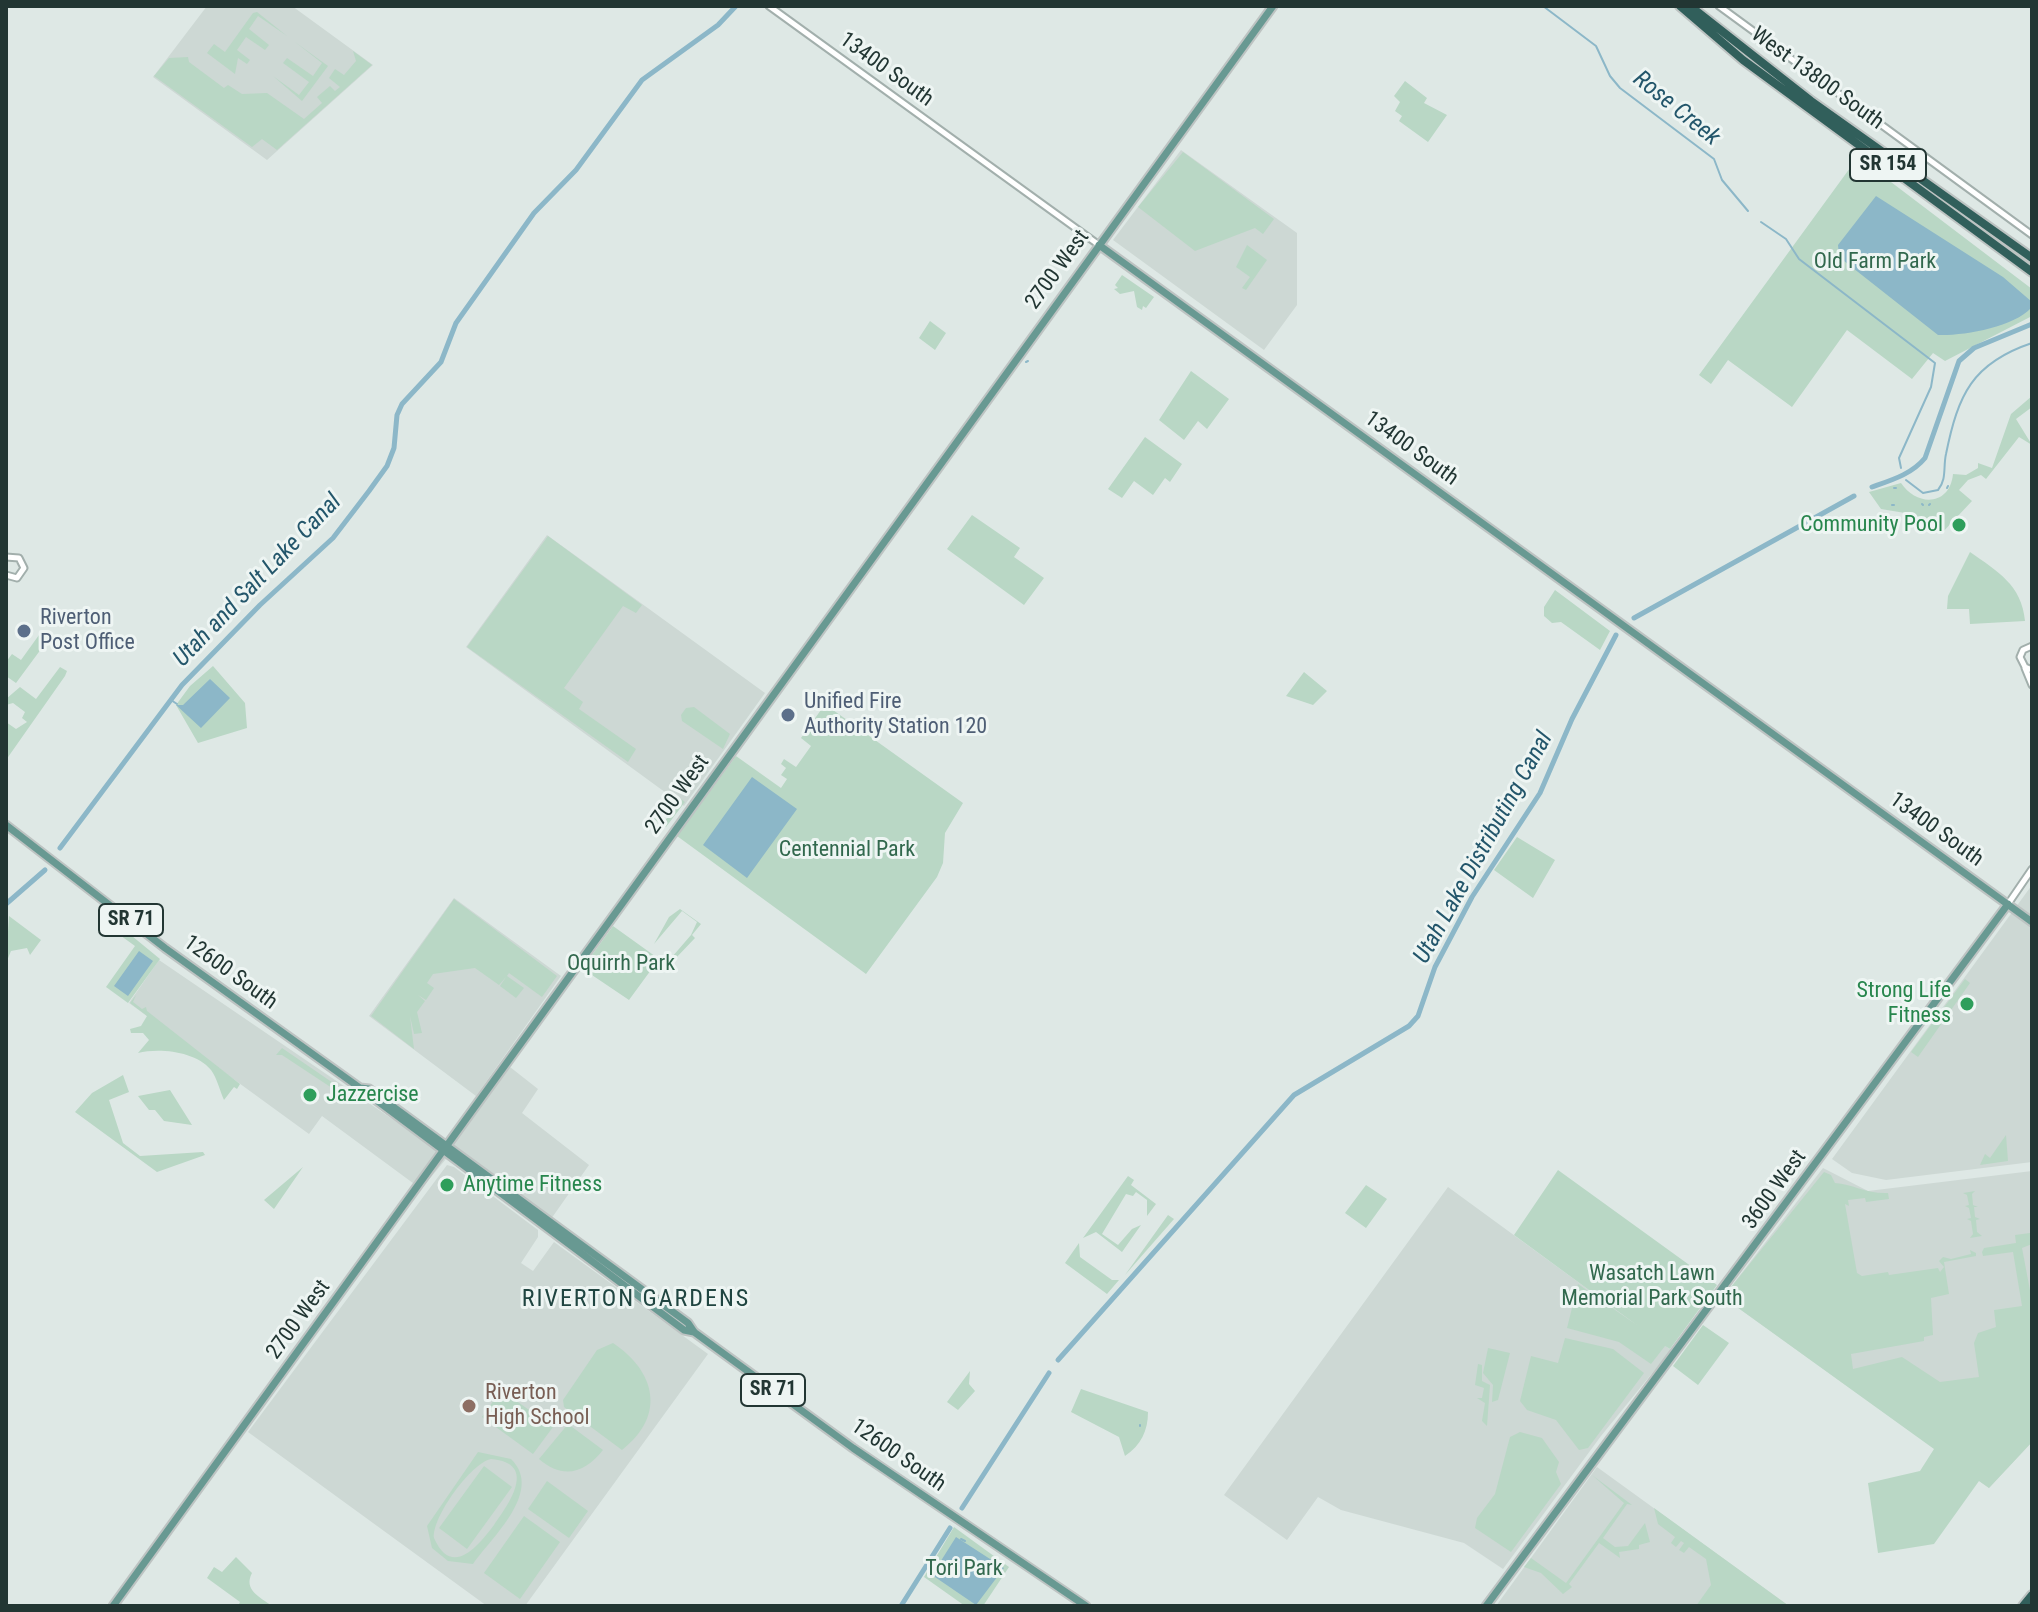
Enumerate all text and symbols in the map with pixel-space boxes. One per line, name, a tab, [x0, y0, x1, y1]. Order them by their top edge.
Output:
street label: West 13800 South	[1745, 22, 1889, 136]
street label: 13400 South	[834, 27, 938, 113]
water label: Rose Creek	[1627, 65, 1725, 153]
road number: SR 154	[1850, 149, 1926, 181]
street label: 2700 West	[1020, 225, 1096, 315]
park label: Old Farm Park	[1814, 249, 1936, 275]
street label: 13400 South	[1359, 406, 1463, 492]
water label: Utah and Salt Lake Canal	[168, 489, 348, 673]
place label: Community Pool	[1800, 512, 1943, 538]
marker: Community Pool	[1950, 516, 1968, 534]
place label: Riverton Post Office	[40, 605, 135, 656]
marker: Riverton Post Office	[15, 622, 33, 640]
place label: Unified Fire Authority Station 120	[804, 689, 987, 740]
marker: Unified Fire Authority Station 120	[779, 706, 797, 724]
water label: Utah Lake Distributing Canal	[1408, 727, 1560, 969]
street label: 2700 West	[640, 750, 716, 840]
street label: 13400 South	[1884, 787, 1988, 873]
park label: Centennial Park	[779, 837, 915, 863]
road number: SR 71	[99, 904, 163, 936]
street label: 12600 South	[178, 930, 282, 1016]
park label: Oquirrh Park	[567, 951, 675, 977]
place label: Strong Life Fitness	[1856, 978, 1951, 1030]
marker: Strong Life Fitness	[1958, 995, 1976, 1013]
place label: Jazzercise	[326, 1082, 419, 1108]
marker: Jazzercise	[301, 1086, 319, 1104]
street label: 3600 West	[1737, 1145, 1813, 1235]
place label: Anytime Fitness	[463, 1172, 602, 1198]
marker: Anytime Fitness	[438, 1176, 456, 1194]
park label: Wasatch Lawn Memorial Park South	[1561, 1261, 1743, 1312]
street label: 2700 West	[261, 1275, 337, 1365]
district label: RIVERTON GARDENS	[522, 1286, 750, 1314]
road number: SR 71	[741, 1374, 805, 1406]
place label: Riverton High School	[485, 1380, 590, 1432]
marker: Riverton High School	[460, 1397, 478, 1415]
street label: 12600 South	[846, 1414, 950, 1498]
park label: Tori Park	[925, 1556, 1003, 1582]

